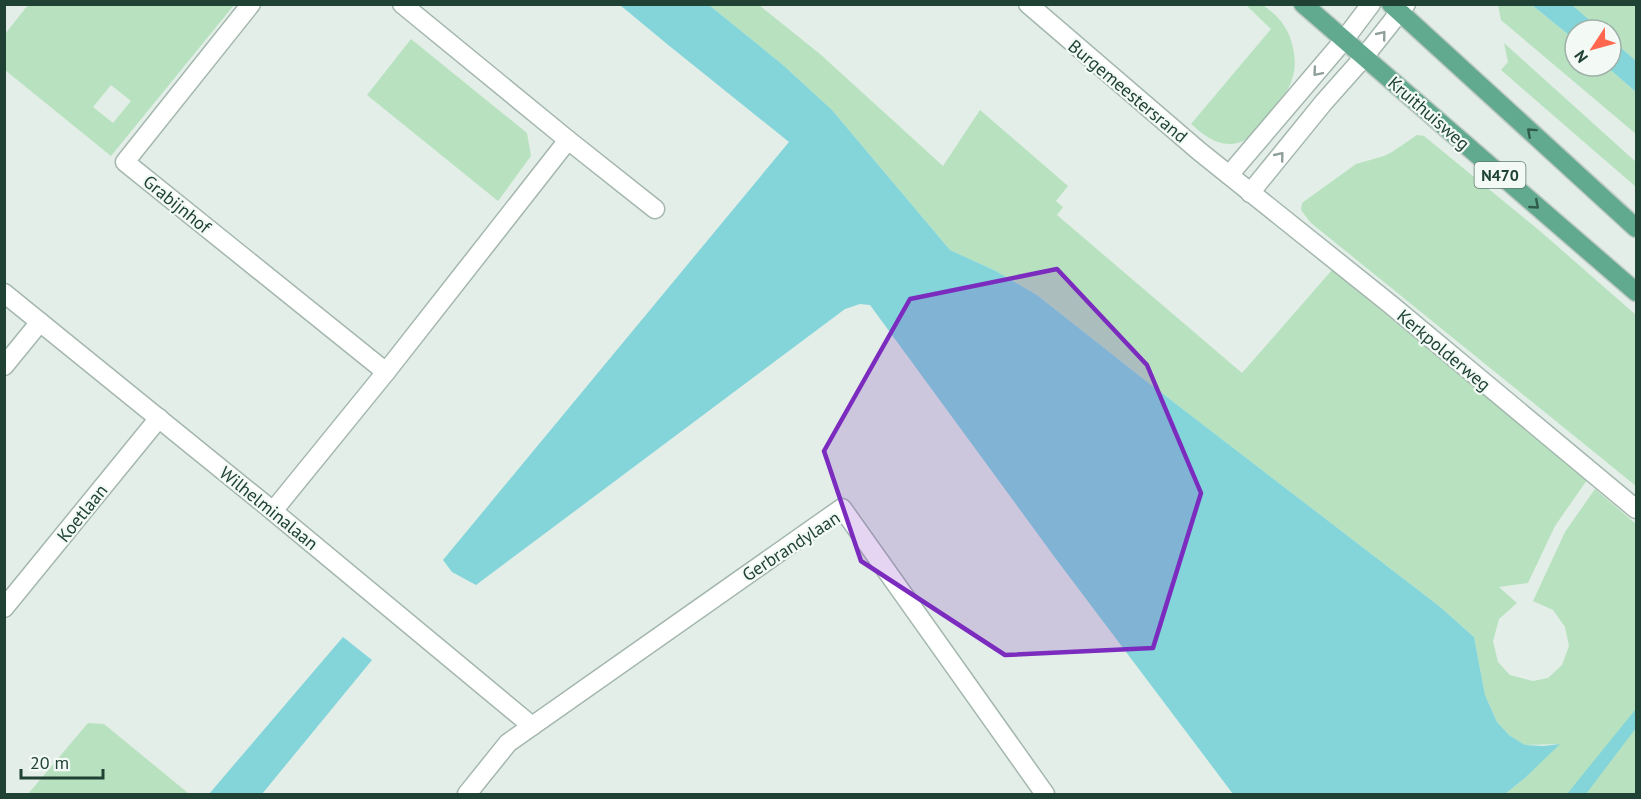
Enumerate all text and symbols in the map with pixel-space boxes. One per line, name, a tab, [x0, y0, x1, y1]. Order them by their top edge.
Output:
north arrow	[1563, 18, 1623, 78]
one-way arrow	[1375, 30, 1386, 41]
street label: Burgemeestersrand	[1064, 34, 1192, 148]
text: N	[1570, 47, 1592, 67]
one-way arrow	[1314, 65, 1325, 76]
street label: Kruithuisweg	[1383, 71, 1475, 155]
one-way arrow	[1528, 128, 1538, 139]
one-way arrow	[1273, 152, 1284, 163]
road number: N470	[1474, 162, 1526, 188]
street label: Grabijnhof	[139, 170, 216, 239]
one-way arrow	[1528, 198, 1539, 209]
street label: Kerkpolderweg	[1392, 304, 1496, 396]
street label: Wilhelminalaan	[215, 461, 323, 555]
street label: Koetlaan	[52, 479, 112, 547]
street label: Gerbrandylaan	[738, 506, 844, 586]
scale bar	[21, 742, 104, 780]
text: 20 m	[30, 751, 69, 774]

